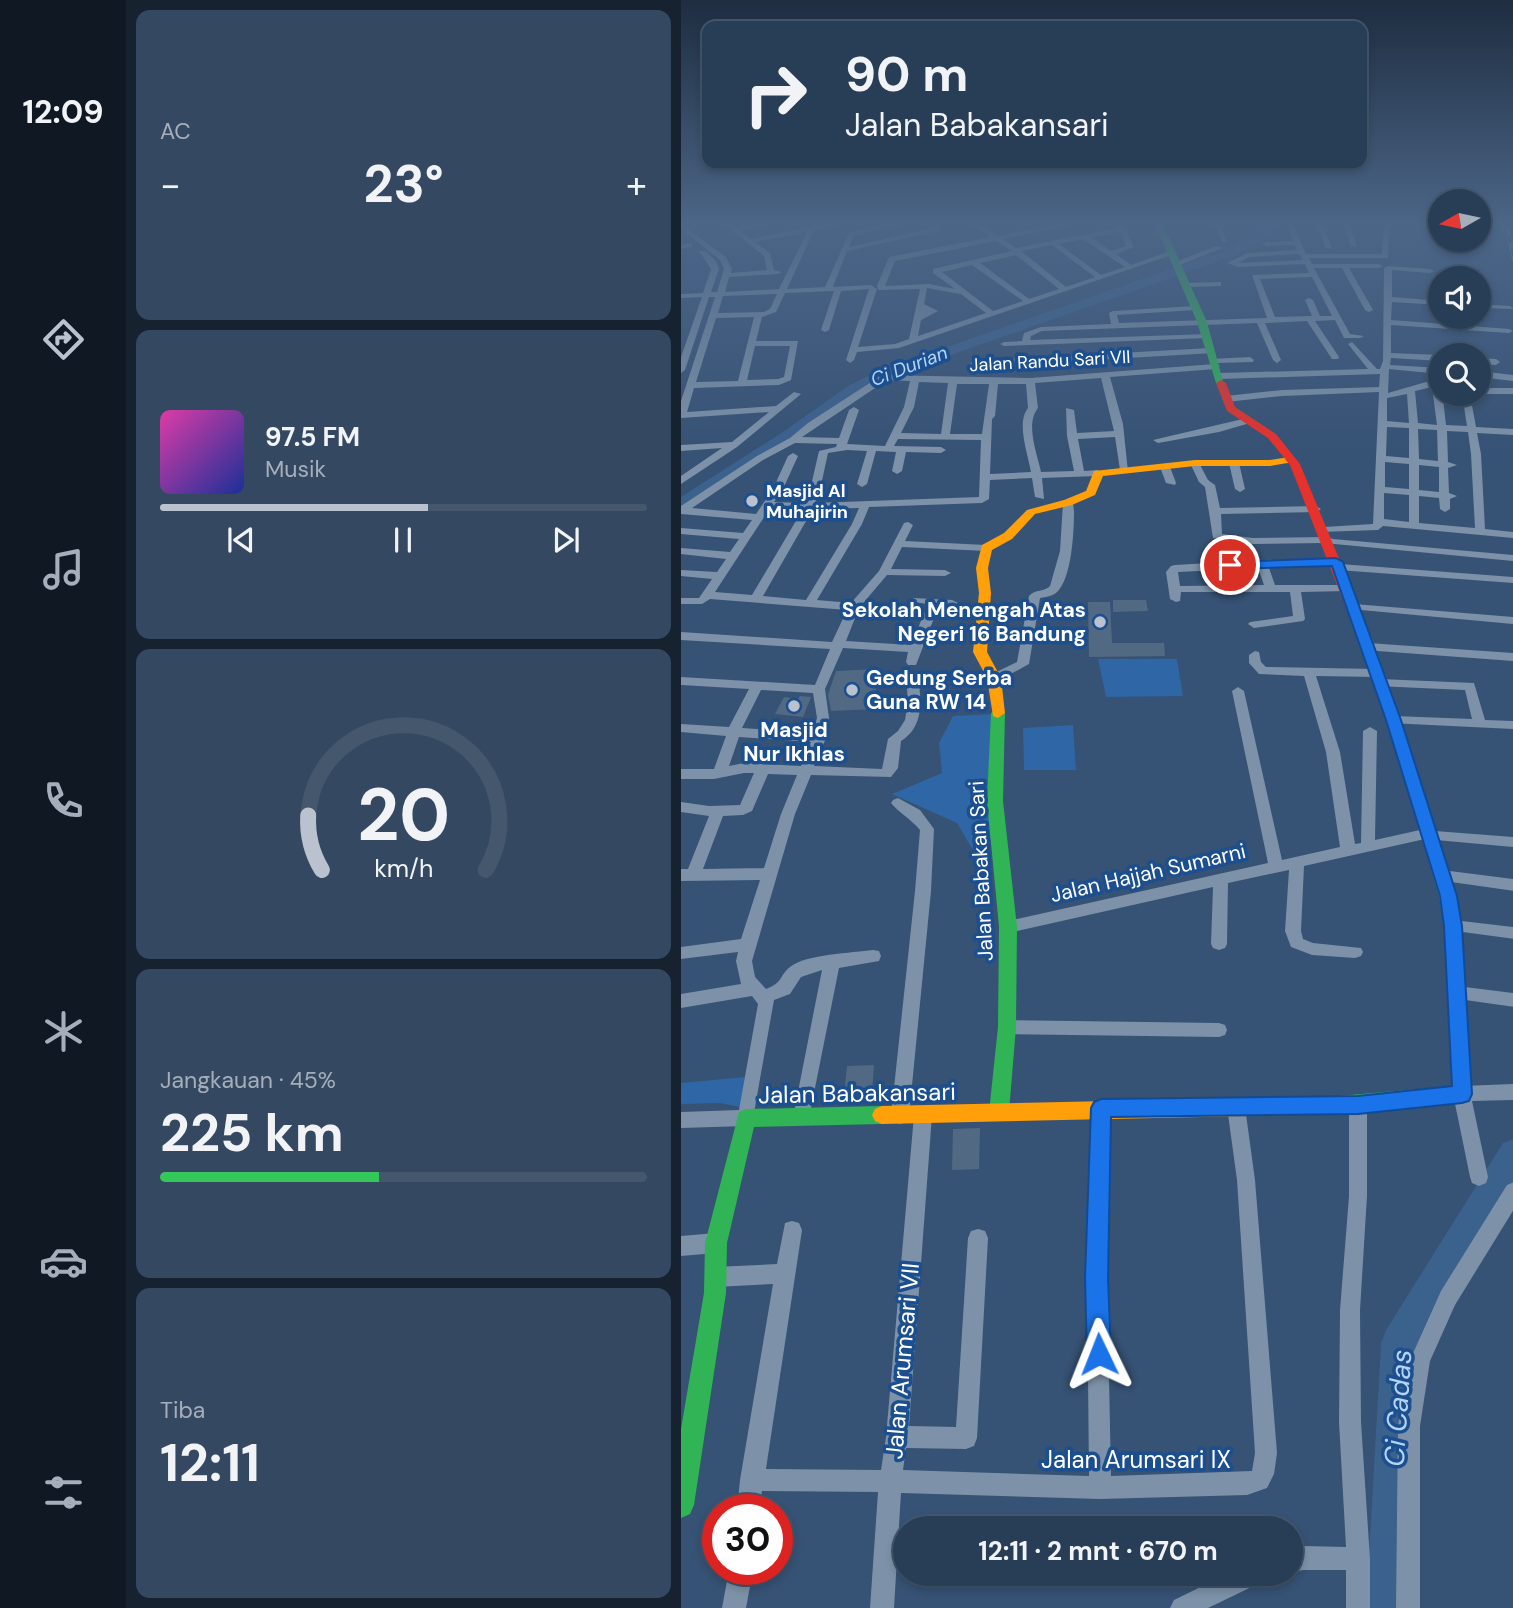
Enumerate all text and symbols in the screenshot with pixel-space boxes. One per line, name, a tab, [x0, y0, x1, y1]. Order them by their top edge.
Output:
text: 90 m	[845, 42, 968, 106]
icon: right	[730, 49, 821, 140]
text: 12:09	[22, 91, 104, 133]
text: Jalan Babakansari	[845, 104, 1109, 146]
text: AC	[160, 116, 191, 146]
text: 23°	[363, 150, 444, 218]
text: −	[160, 160, 181, 210]
text: +	[626, 160, 647, 210]
north arrow	[1428, 189, 1491, 252]
map controls	[1428, 189, 1491, 406]
button: sound	[1428, 266, 1491, 329]
icon: directions	[39, 315, 88, 364]
water label: Ci Durian	[867, 340, 951, 392]
button: search	[1428, 343, 1491, 406]
street label: Jalan Randu Sari VII	[969, 345, 1131, 377]
text: 97.5 FM	[265, 420, 360, 454]
text: Musik	[265, 454, 326, 484]
place label: Masjid Al Muhajirin	[766, 479, 848, 524]
marker: Masjid Al Muhajirin	[744, 493, 760, 509]
icon: previous	[222, 521, 260, 559]
icon: pause	[384, 521, 422, 559]
icon: next	[547, 521, 585, 559]
pin	[1200, 535, 1260, 595]
icon: music	[39, 545, 88, 594]
icon: arrive	[1211, 546, 1249, 584]
place label: Sekolah Menengah Atas Negeri 16 Bandung	[842, 596, 1086, 648]
marker: Sekolah Menengah Atas Negeri 16 Bandung	[1092, 614, 1108, 630]
place label: Gedung Serba Guna RW 14	[866, 664, 1012, 716]
marker: Gedung Serba Guna RW 14	[844, 682, 860, 698]
marker: Masjid Nur Ikhlas	[786, 698, 802, 714]
place label: Masjid Nur Ikhlas	[743, 716, 845, 768]
text: 20	[357, 768, 450, 863]
icon: phone	[39, 776, 88, 825]
street label: Jalan Babakan Sari	[962, 780, 1000, 962]
street label: Jalan Hajjah Sumarni	[1047, 837, 1249, 909]
text: km/h	[374, 852, 433, 885]
icon: climate	[39, 1007, 88, 1056]
text: Jangkauan · 45%	[160, 1065, 336, 1095]
street label: Jalan Babakansari	[758, 1076, 956, 1110]
text: 225 km	[160, 1099, 344, 1167]
icon: car	[39, 1237, 88, 1286]
street label: Jalan Arumsari VII	[878, 1262, 926, 1460]
position arrow	[1062, 1317, 1136, 1391]
water label: Ci Cadas	[1375, 1348, 1421, 1468]
text: Tiba	[160, 1395, 205, 1425]
text: 12:11	[160, 1429, 260, 1497]
street label: Jalan Arumsari IX	[1041, 1444, 1231, 1475]
icon: filters	[39, 1468, 88, 1517]
speed limit sign: 30	[702, 1494, 793, 1585]
text: 12:11 · 2 mnt · 670 m	[978, 1534, 1218, 1568]

